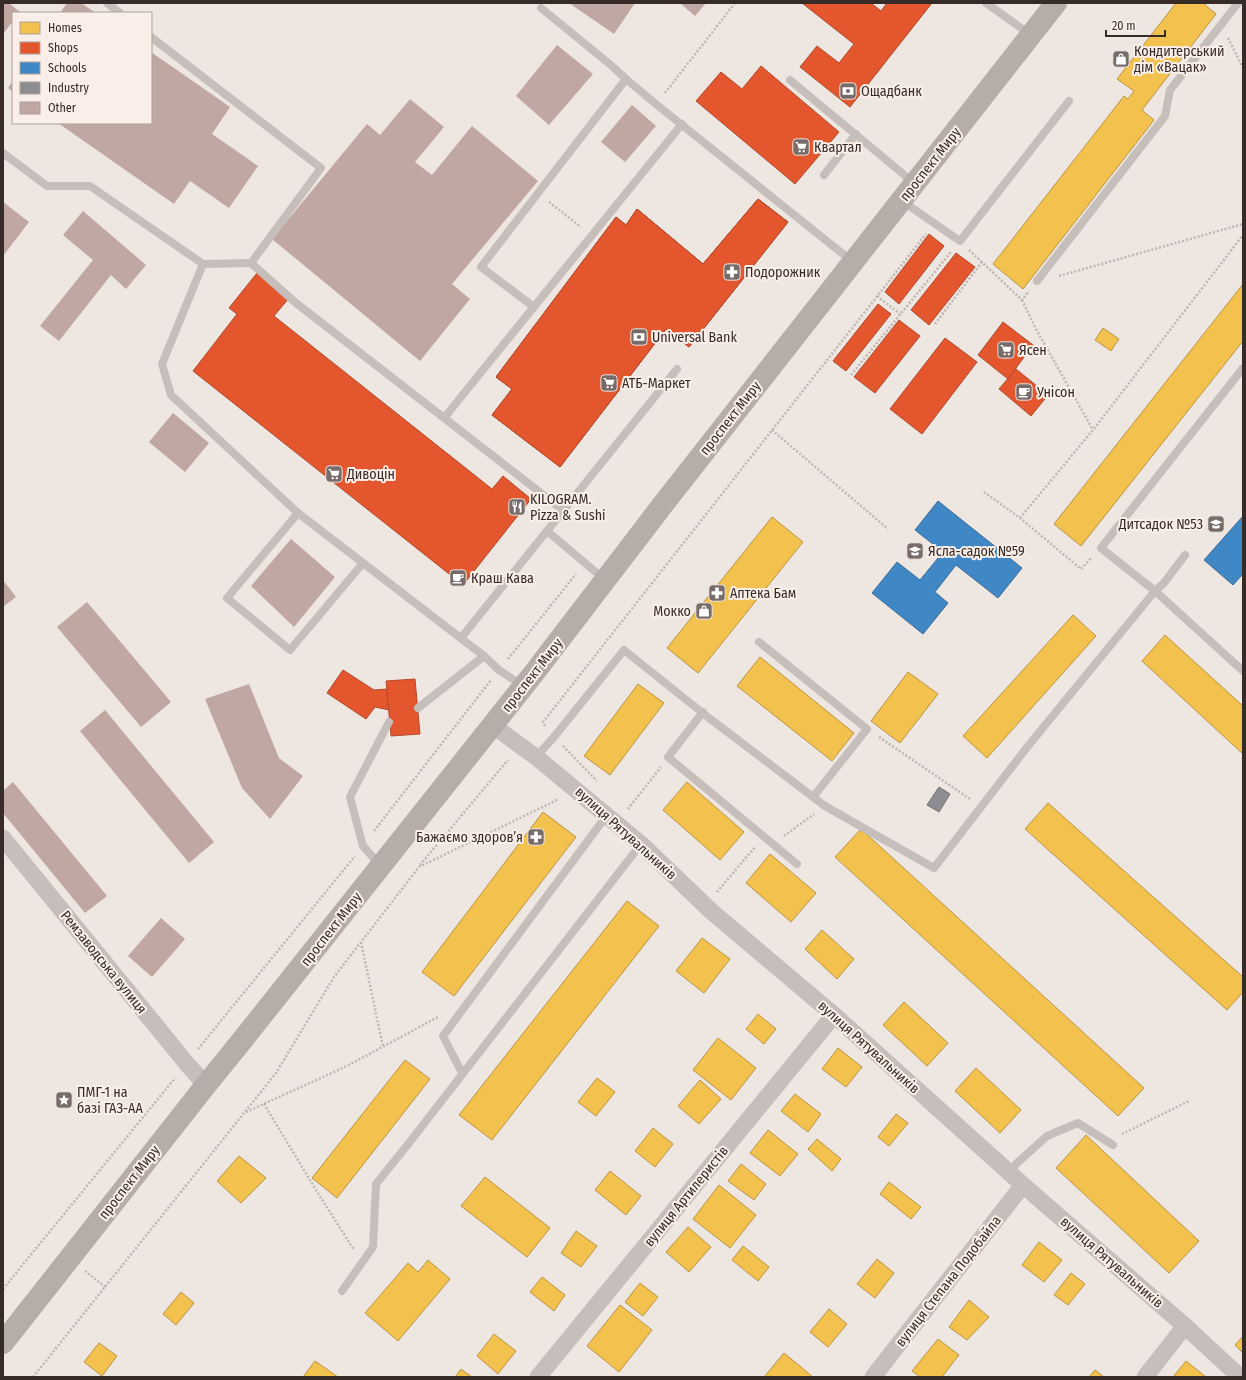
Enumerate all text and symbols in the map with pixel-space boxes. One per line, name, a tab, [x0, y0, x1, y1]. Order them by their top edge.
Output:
legend	[12, 12, 152, 124]
scale bar	[1106, 12, 1165, 38]
text: 20 m	[1112, 19, 1136, 33]
text: Homes	[48, 21, 82, 35]
text: Shops	[48, 41, 78, 55]
place label: Кондитерський дім «Вацак»	[1134, 43, 1224, 76]
shop icon: Кондитерський дім «Вацак»	[1111, 49, 1131, 69]
text: Schools	[48, 61, 86, 75]
text: Industry	[48, 81, 89, 95]
bank icon: Ощадбанк	[838, 81, 858, 101]
place label: Ощадбанк	[861, 83, 922, 100]
text: Other	[48, 101, 77, 115]
street label: проспект Миру	[896, 123, 965, 205]
supermarket icon: Квартал	[791, 137, 811, 157]
place label: Квартал	[814, 139, 862, 156]
pharmacy icon: Подорожник	[722, 262, 742, 282]
place label: Подорожник	[745, 264, 821, 281]
bank icon: Universal Bank	[629, 327, 649, 347]
place label: Universal Bank	[652, 329, 737, 346]
supermarket icon: Ясен	[996, 340, 1016, 360]
place label: Ясен	[1019, 342, 1047, 359]
supermarket icon: АТБ-Маркет	[599, 373, 619, 393]
place label: АТБ-Маркет	[622, 375, 691, 392]
street label: проспект Миру	[696, 377, 765, 459]
cafe icon: Унісон	[1014, 382, 1034, 402]
place label: Унісон	[1036, 384, 1075, 401]
supermarket icon: Дивоцін	[324, 464, 344, 484]
place label: Дивоцін	[346, 466, 395, 483]
place label: KILOGRAM. Pizza & Sushi	[530, 491, 606, 524]
restaurant icon: KILOGRAM. Pizza & Sushi	[507, 497, 527, 517]
school or university icon: Дитсадок №53	[1206, 514, 1226, 534]
place label: Дитсадок №53	[1118, 516, 1203, 533]
school or university icon: Ясла-садок №59	[905, 541, 925, 561]
place label: Ясла-садок №59	[928, 543, 1025, 560]
cafe icon: Краш Кава	[448, 568, 468, 588]
place label: Краш Кава	[471, 570, 534, 587]
pharmacy icon: Аптека Бам	[707, 583, 727, 603]
place label: Аптека Бам	[730, 585, 796, 602]
shop icon: Мокко	[694, 601, 714, 621]
place label: Мокко	[653, 603, 691, 620]
street label: проспект Миру	[498, 634, 567, 716]
street label: вулиця Рятувальників	[571, 783, 680, 883]
pharmacy icon: Бажаємо здоров’я	[526, 827, 546, 847]
place label: Бажаємо здоров’я	[416, 829, 523, 846]
street label: проспект Миру	[297, 888, 366, 970]
street label: Ремзаводська вулиця	[57, 907, 150, 1017]
street label: вулиця Рятувальників	[814, 997, 923, 1097]
place label: ПМГ-1 на базі ГАЗ-АА	[77, 1084, 143, 1117]
place icon: ПМГ-1 на базі ГАЗ-АА	[54, 1090, 74, 1110]
street label: проспект Миру	[95, 1141, 164, 1223]
street label: вулиця Артилеристів	[641, 1143, 732, 1250]
street label: вулиця Степана Подобайла	[892, 1212, 1005, 1350]
street label: вулиця Рятувальників	[1057, 1213, 1167, 1312]

